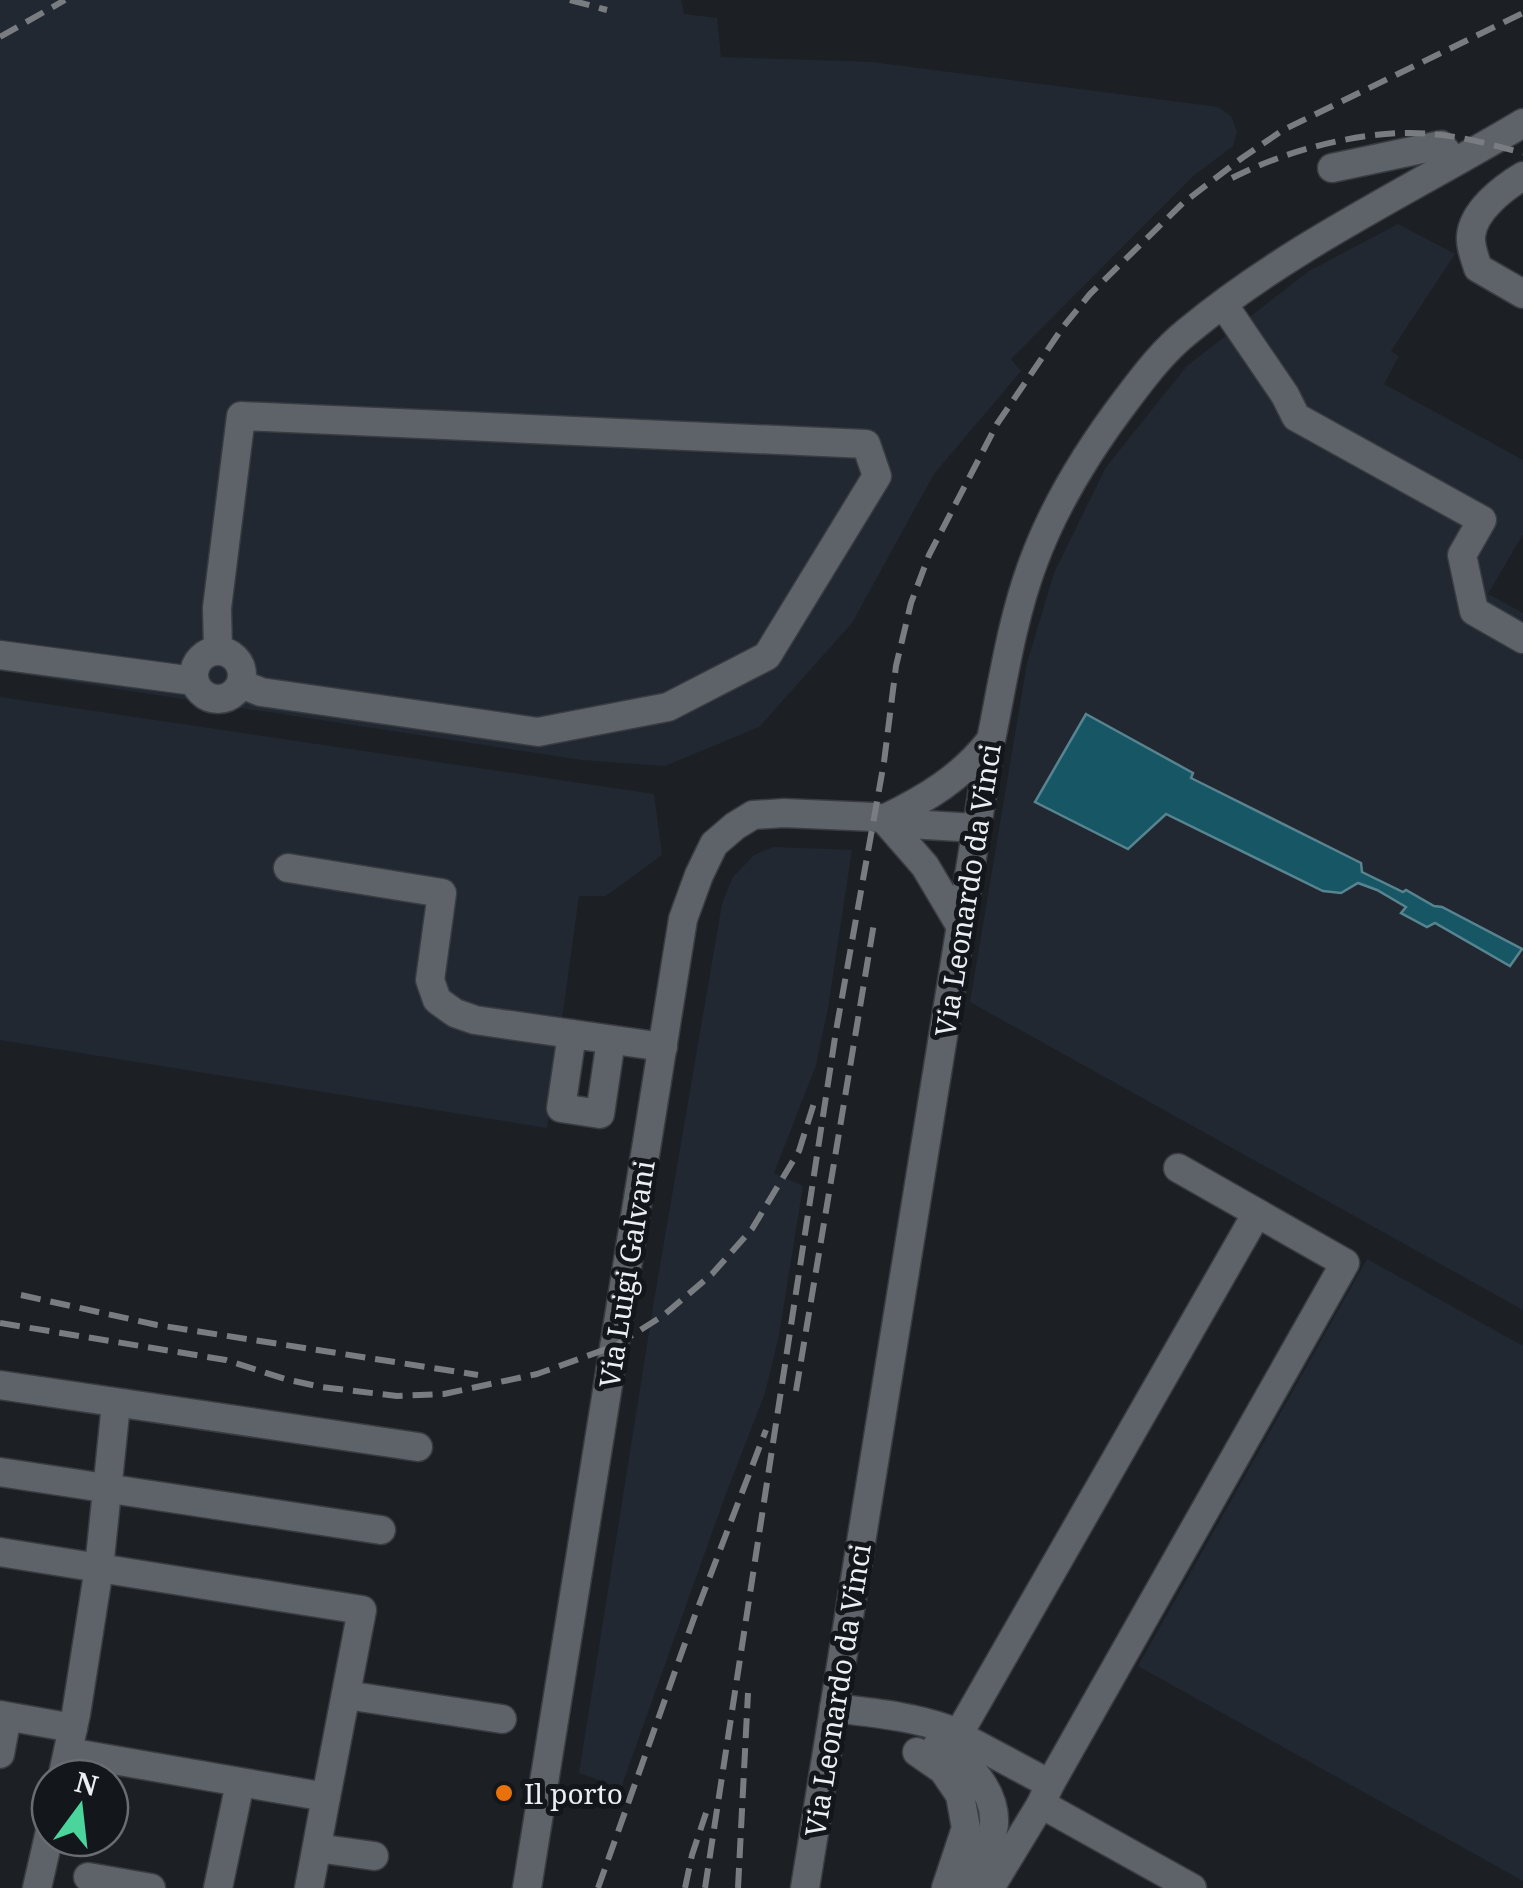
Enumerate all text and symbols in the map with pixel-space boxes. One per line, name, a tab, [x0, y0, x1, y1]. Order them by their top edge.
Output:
street label: Via Leonardo da Vinci	[925, 741, 1009, 1039]
street label: Via Luigi Galvani	[589, 1157, 663, 1390]
street label: Via Leonardo da Vinci	[795, 1541, 879, 1839]
north arrow	[30, 1758, 130, 1858]
text: N	[71, 1762, 102, 1804]
place label: Il porto	[524, 1774, 623, 1812]
marker: Il porto	[493, 1782, 515, 1804]

